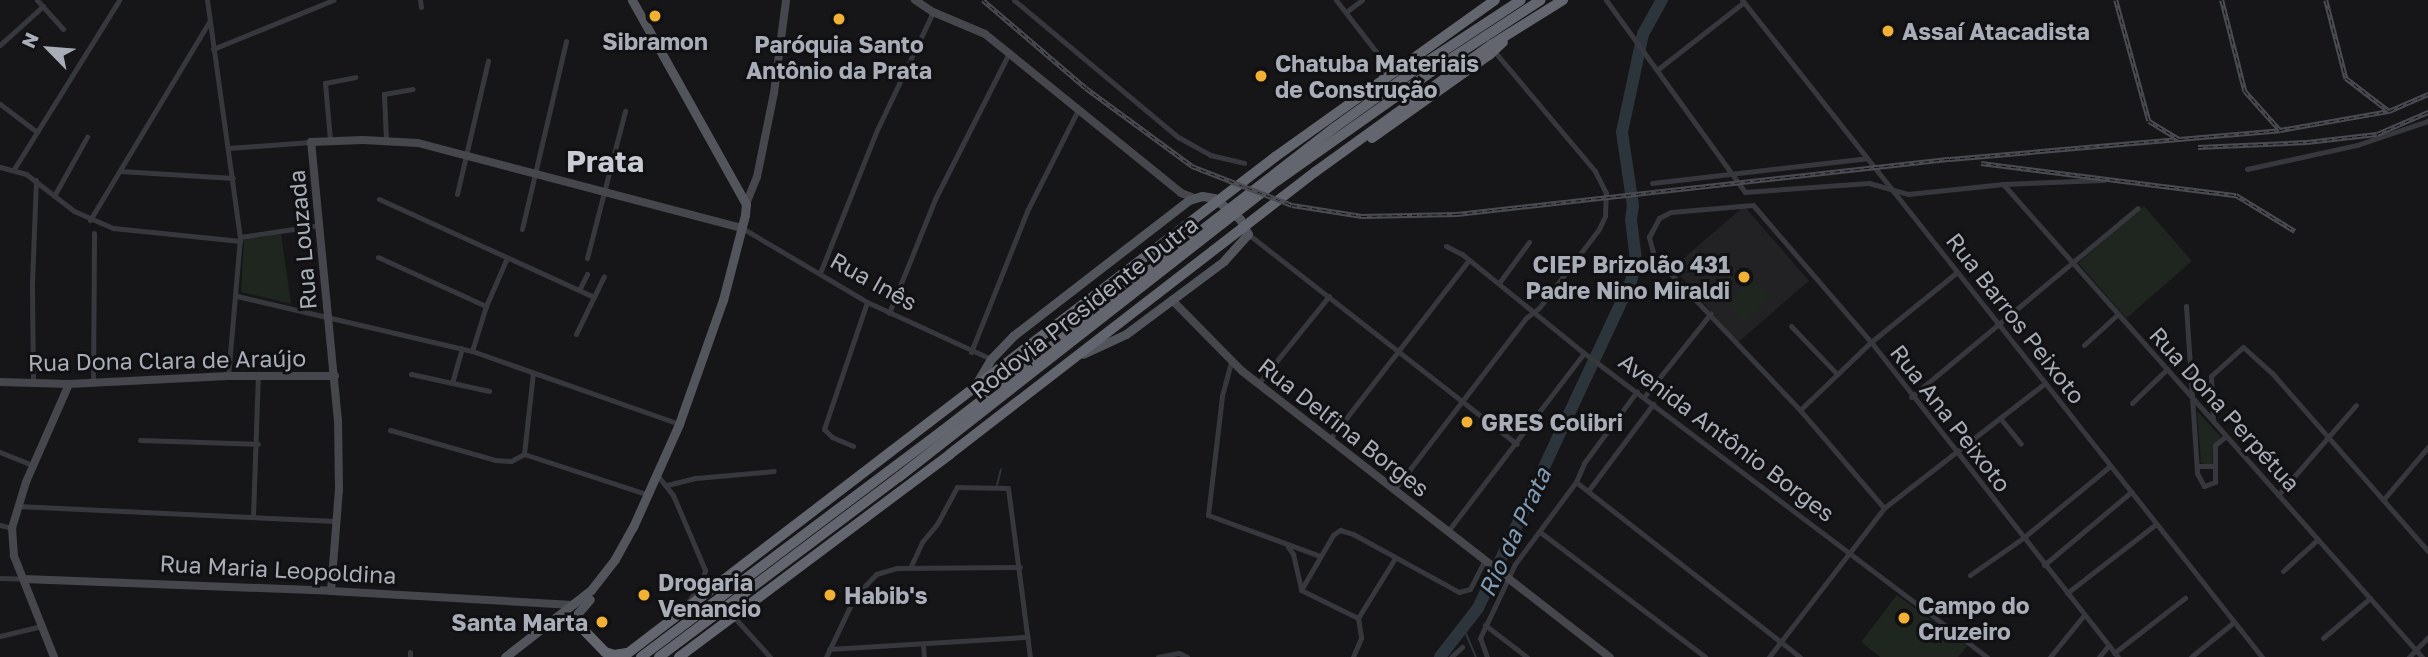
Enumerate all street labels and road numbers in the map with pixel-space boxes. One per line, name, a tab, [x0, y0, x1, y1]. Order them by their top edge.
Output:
street label: Rua Louzada	[282, 169, 322, 311]
street label: Rodovia Presidente Dutra	[965, 210, 1203, 404]
street label: Rua Barros Peixoto	[1941, 227, 2091, 409]
street label: Rua Inês	[826, 246, 922, 316]
street label: Rua Dona Perpétua	[2144, 321, 2306, 497]
street label: Rua Ana Peixoto	[1885, 339, 2017, 497]
street label: Rua Dona Clara de Araújo	[28, 344, 306, 376]
street label: Avenida Antônio Borges	[1614, 347, 1840, 527]
street label: Rua Delfina Borges	[1253, 352, 1435, 502]
street label: Rua Maria Leopoldina	[159, 549, 397, 589]

